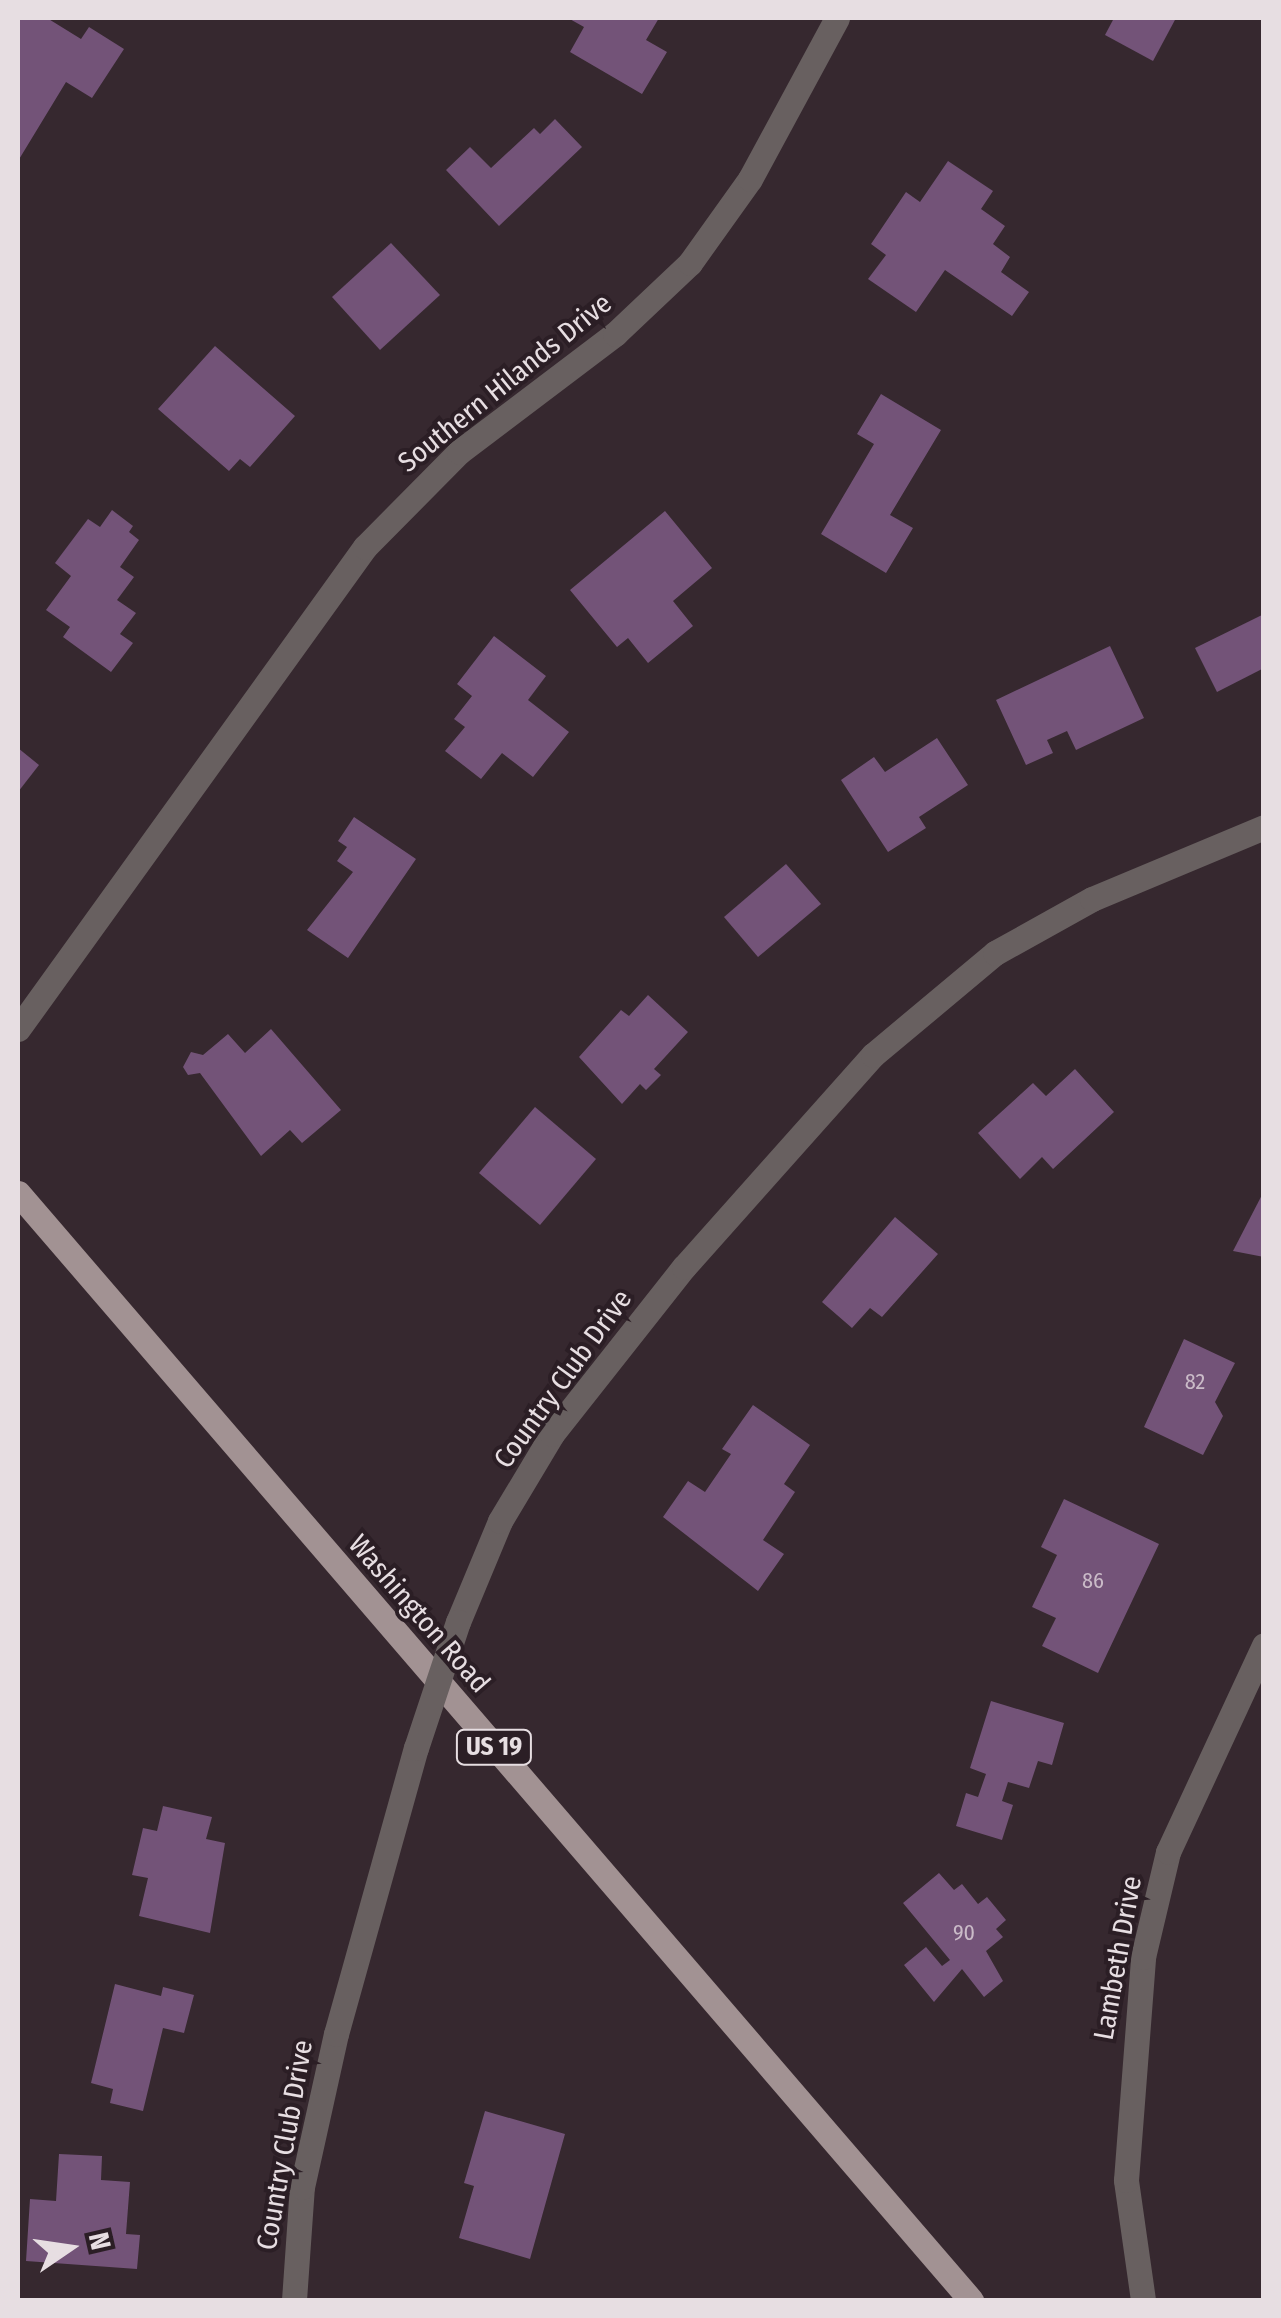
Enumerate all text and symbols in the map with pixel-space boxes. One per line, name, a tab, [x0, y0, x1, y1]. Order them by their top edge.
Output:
street label: Southern Hilands Drive	[392, 287, 618, 479]
street label: Country Club Drive	[487, 1283, 639, 1475]
house number: 82	[1185, 1369, 1205, 1395]
street label: Washington Road	[341, 1528, 497, 1700]
house number: 86	[1082, 1568, 1104, 1594]
road number: US 19	[454, 1727, 534, 1767]
street label: Lambeth Drive	[1087, 1873, 1149, 2043]
house number: 90	[953, 1920, 975, 1946]
street label: Country Club Drive	[250, 2037, 320, 2253]
north arrow	[20, 2198, 120, 2298]
text: N	[82, 2229, 118, 2253]

